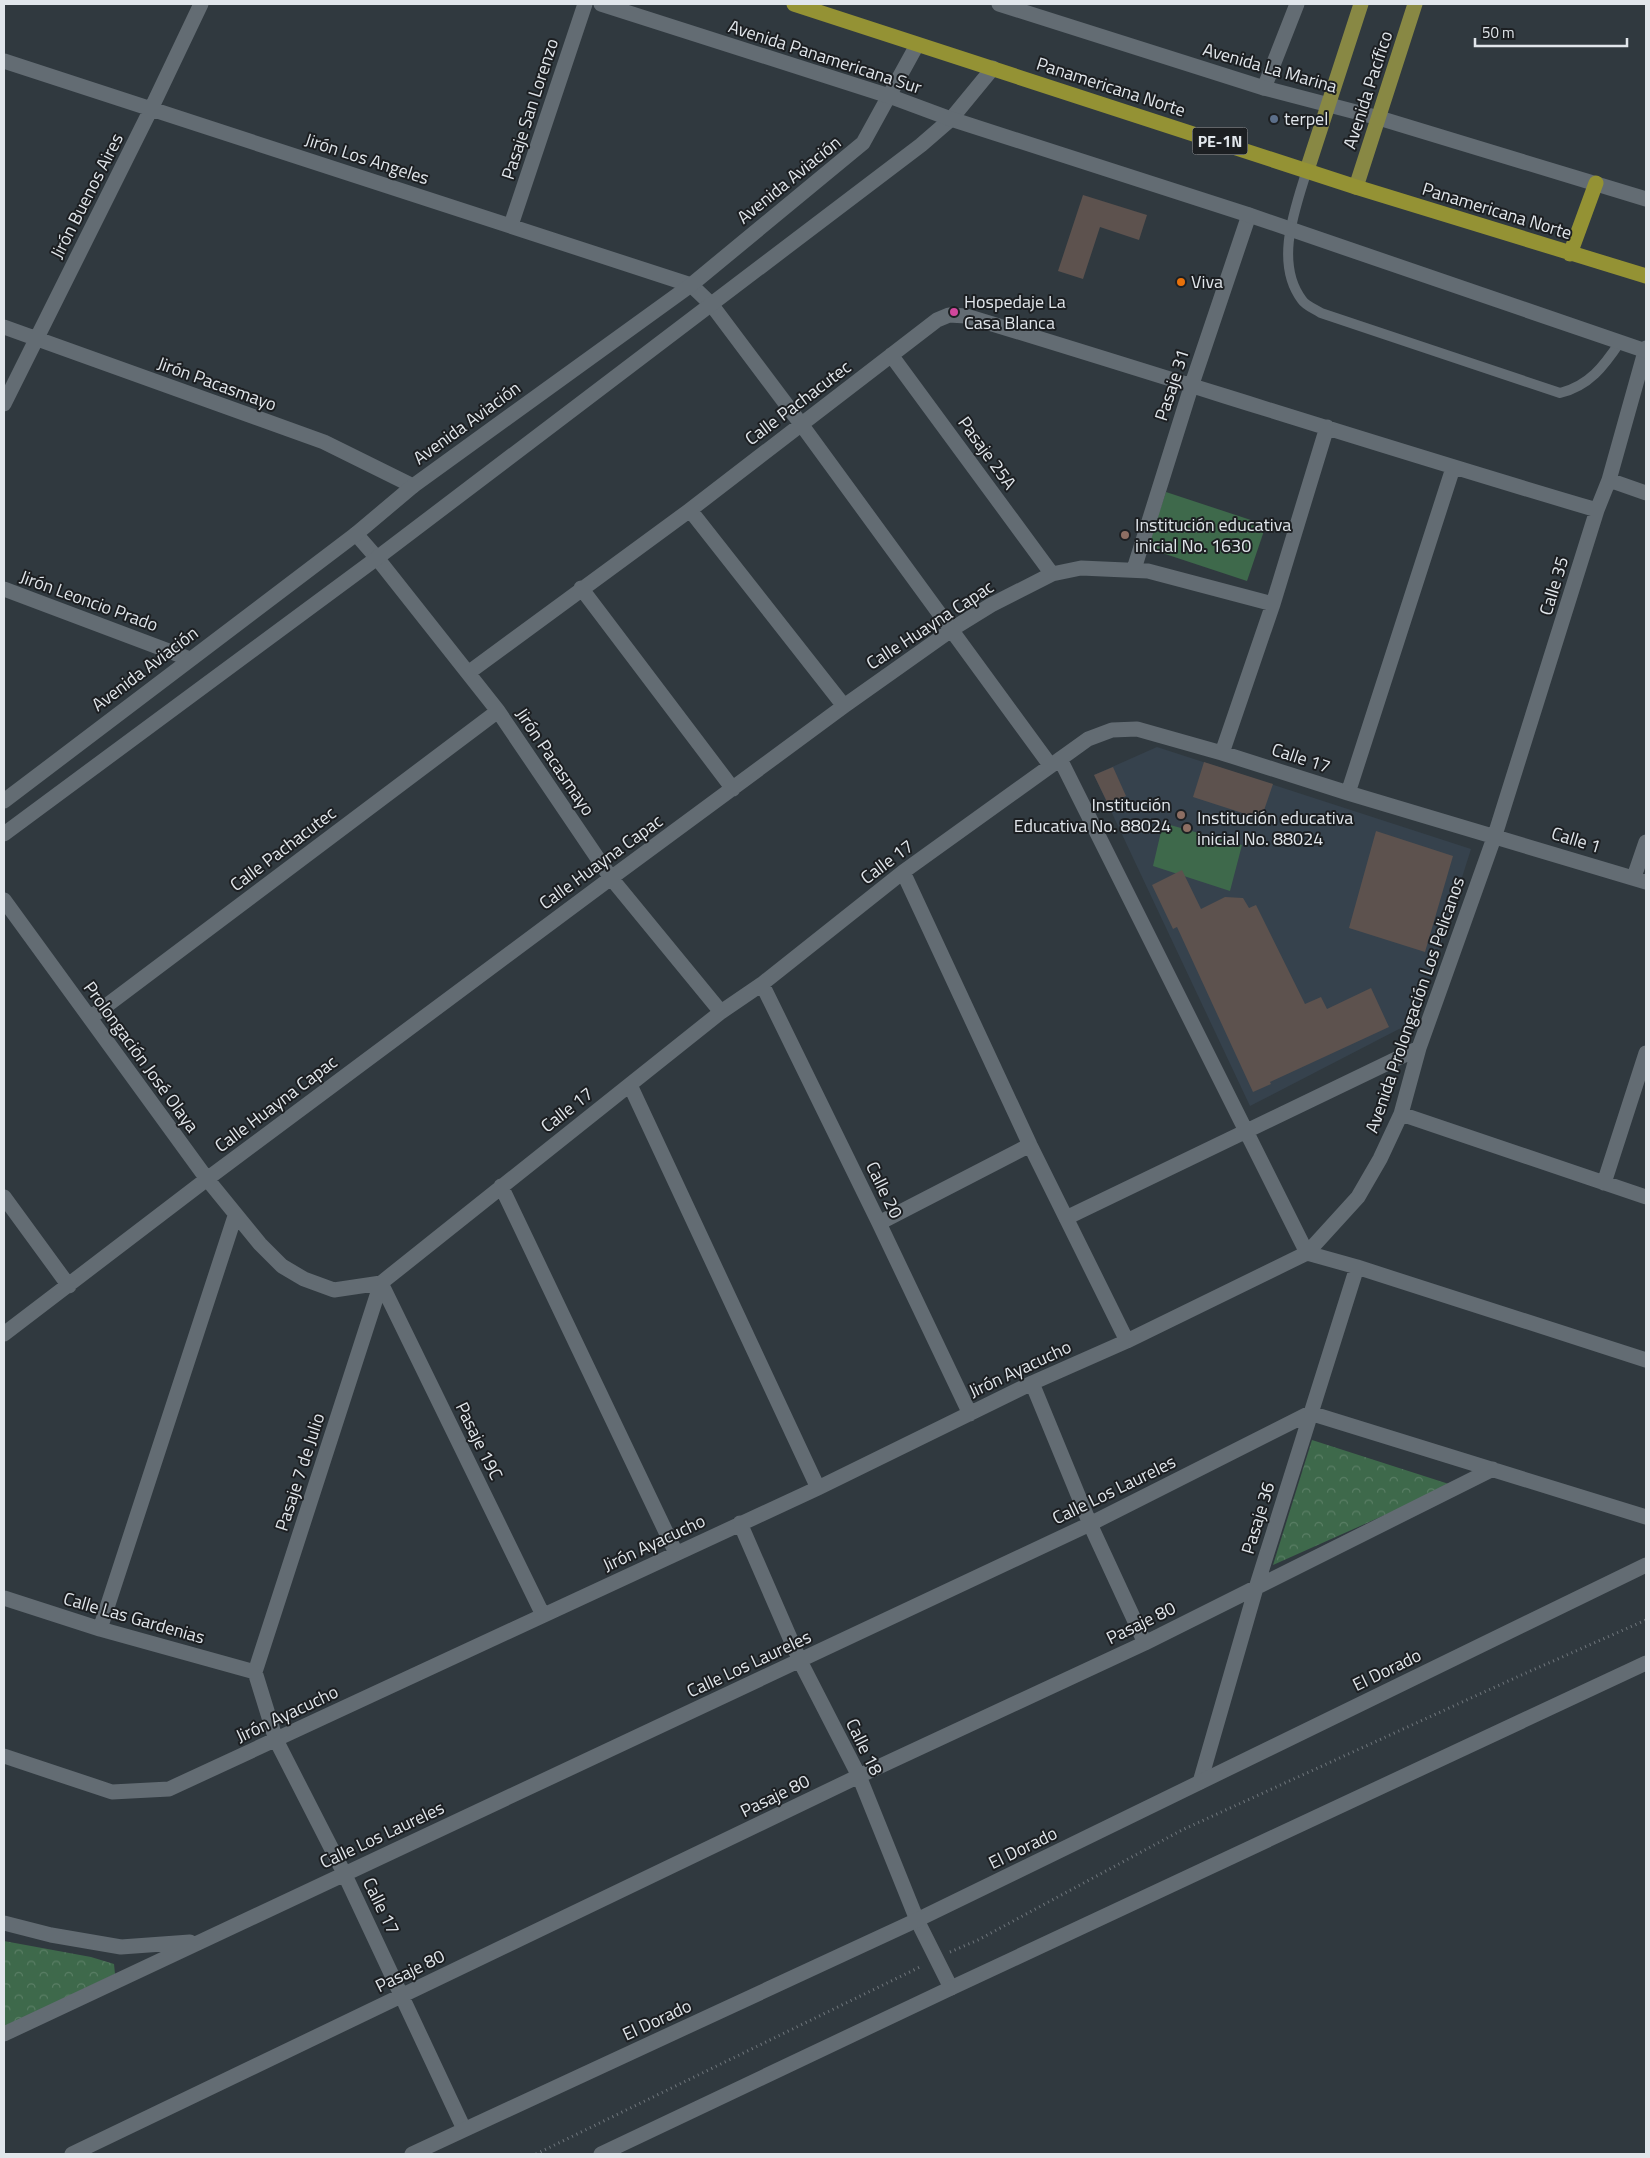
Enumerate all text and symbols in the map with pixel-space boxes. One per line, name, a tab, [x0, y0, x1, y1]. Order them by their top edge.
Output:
street label: Avenida Panamericana Sur	[725, 13, 925, 101]
scale bar	[1475, 15, 1628, 47]
text: 50 m	[1482, 21, 1515, 44]
street label: Avenida Pacífico	[1336, 27, 1399, 152]
street label: Pasaje San Lorenzo	[494, 35, 565, 183]
street label: Avenida La Marina	[1200, 35, 1341, 100]
street label: Panamericana Norte	[1033, 50, 1189, 123]
place label: terpel	[1284, 105, 1328, 132]
marker: terpel	[1268, 113, 1280, 125]
street label: Jirón Los Angeles	[302, 126, 433, 191]
street label: Jirón Buenos Aires	[43, 128, 130, 263]
road number: PE-1N	[1192, 128, 1248, 154]
street label: Avenida Aviación	[731, 129, 847, 230]
street label: Panamericana Norte	[1419, 175, 1575, 246]
place label: Viva	[1191, 268, 1223, 295]
marker: Viva	[1175, 276, 1187, 288]
place label: Hospedaje La Casa Blanca	[964, 288, 1066, 336]
marker: Hospedaje La Casa Blanca	[948, 306, 960, 318]
street label: Pasaje 31	[1147, 345, 1196, 424]
street label: Jirón Pacasmayo	[154, 349, 281, 418]
street label: Calle Pachacutec	[739, 354, 857, 452]
street label: Avenida Aviación	[407, 374, 526, 471]
street label: Pasaje 25A	[952, 410, 1023, 495]
place label: Institución educativa inicial No. 1630	[1135, 511, 1291, 559]
marker: Institución educativa inicial No. 1630	[1119, 529, 1131, 541]
street label: Calle 35	[1532, 553, 1575, 619]
street label: Jirón Leoncio Prado	[16, 563, 162, 638]
street label: Calle Huayna Capac	[861, 573, 999, 676]
street label: Avenida Aviación	[86, 620, 204, 718]
street label: Jirón Pacasmayo	[509, 702, 602, 821]
street label: Calle 17	[1268, 735, 1334, 780]
place label: Institución Educativa No. 88024	[1014, 791, 1171, 839]
street label: Calle Pachacutec	[224, 800, 342, 898]
place label: Institución educativa inicial No. 88024	[1197, 804, 1353, 852]
street label: Calle Huayna Capac	[533, 807, 668, 916]
marker: Institución Educativa No. 88024	[1175, 809, 1187, 821]
street label: Calle 1	[1548, 819, 1604, 860]
marker: Institución educativa inicial No. 88024	[1181, 822, 1193, 834]
street label: Calle 17	[854, 833, 919, 891]
street label: Avenida Prolongación Los Pelicanos	[1358, 873, 1471, 1137]
street label: Prolongación José Olaya	[77, 975, 206, 1138]
street label: Calle Huayna Capac	[209, 1048, 343, 1159]
street label: Calle 17	[535, 1080, 599, 1139]
street label: Calle 20	[859, 1157, 910, 1223]
street label: Jirón Ayacucho	[964, 1333, 1076, 1404]
street label: Pasaje 19C	[449, 1397, 510, 1485]
street label: Pasaje 7 de Julio	[268, 1409, 331, 1534]
street label: Calle Los Laureles	[1047, 1448, 1180, 1531]
street label: Pasaje 36	[1234, 1478, 1281, 1557]
street label: Jirón Ayacucho	[598, 1507, 710, 1578]
street label: Calle Las Gardenias	[60, 1584, 208, 1651]
street label: Pasaje 80	[1102, 1594, 1180, 1651]
street label: Calle Los Laureles	[682, 1623, 815, 1704]
street label: El Dorado	[1348, 1641, 1426, 1698]
street label: Jirón Ayacucho	[231, 1678, 343, 1749]
street label: Calle 18	[839, 1714, 890, 1780]
street label: Pasaje 80	[736, 1767, 814, 1824]
street label: Calle Los Laureles	[315, 1794, 448, 1875]
street label: El Dorado	[984, 1819, 1062, 1876]
street label: Calle 17	[356, 1873, 407, 1939]
street label: Pasaje 80	[371, 1942, 449, 1999]
street label: El Dorado	[618, 1992, 696, 2047]

